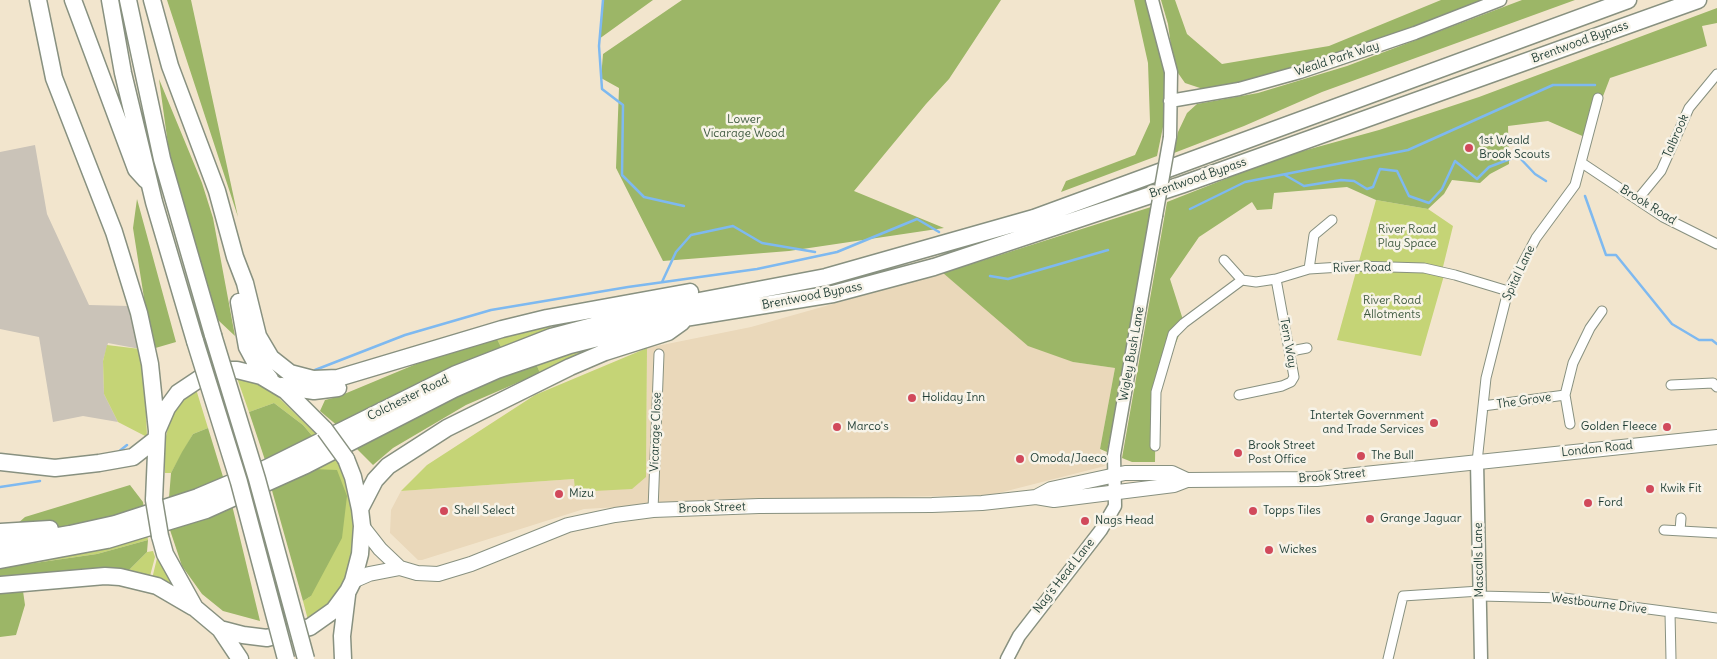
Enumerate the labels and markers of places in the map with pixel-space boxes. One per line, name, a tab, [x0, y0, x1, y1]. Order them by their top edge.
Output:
place label: 1st Weald Brook Scouts	[1479, 134, 1550, 162]
marker: 1st Weald Brook Scouts	[1463, 142, 1475, 154]
place label: Holiday Inn	[922, 391, 985, 405]
marker: Holiday Inn	[906, 392, 918, 404]
place label: Intertek Government and Trade Services	[1310, 409, 1424, 437]
marker: Intertek Government and Trade Services	[1428, 417, 1440, 429]
place label: Marco's	[847, 420, 889, 434]
place label: Golden Fleece	[1581, 420, 1657, 434]
marker: Marco's	[831, 421, 843, 433]
marker: Golden Fleece	[1661, 421, 1673, 433]
place label: Brook Street Post Office	[1248, 439, 1315, 467]
marker: Brook Street Post Office	[1232, 447, 1244, 459]
place label: The Bull	[1371, 449, 1414, 463]
marker: The Bull	[1355, 450, 1367, 462]
place label: Omoda/Jaeco	[1030, 452, 1107, 466]
marker: Omoda/Jaeco	[1014, 453, 1026, 465]
place label: Kwik Fit	[1660, 482, 1702, 496]
marker: Kwik Fit	[1644, 483, 1656, 495]
place label: Mizu	[569, 487, 594, 501]
marker: Mizu	[553, 488, 565, 500]
place label: Ford	[1598, 496, 1623, 510]
marker: Ford	[1582, 497, 1594, 509]
place label: Shell Select	[454, 504, 515, 518]
place label: Topps Tiles	[1263, 504, 1321, 518]
marker: Shell Select	[438, 505, 450, 517]
marker: Topps Tiles	[1247, 505, 1259, 517]
place label: Grange Jaguar	[1380, 512, 1462, 526]
marker: Grange Jaguar	[1364, 513, 1376, 525]
place label: Nags Head	[1095, 514, 1154, 528]
marker: Nags Head	[1079, 515, 1091, 527]
place label: Wickes	[1279, 543, 1317, 557]
marker: Wickes	[1263, 544, 1275, 556]

